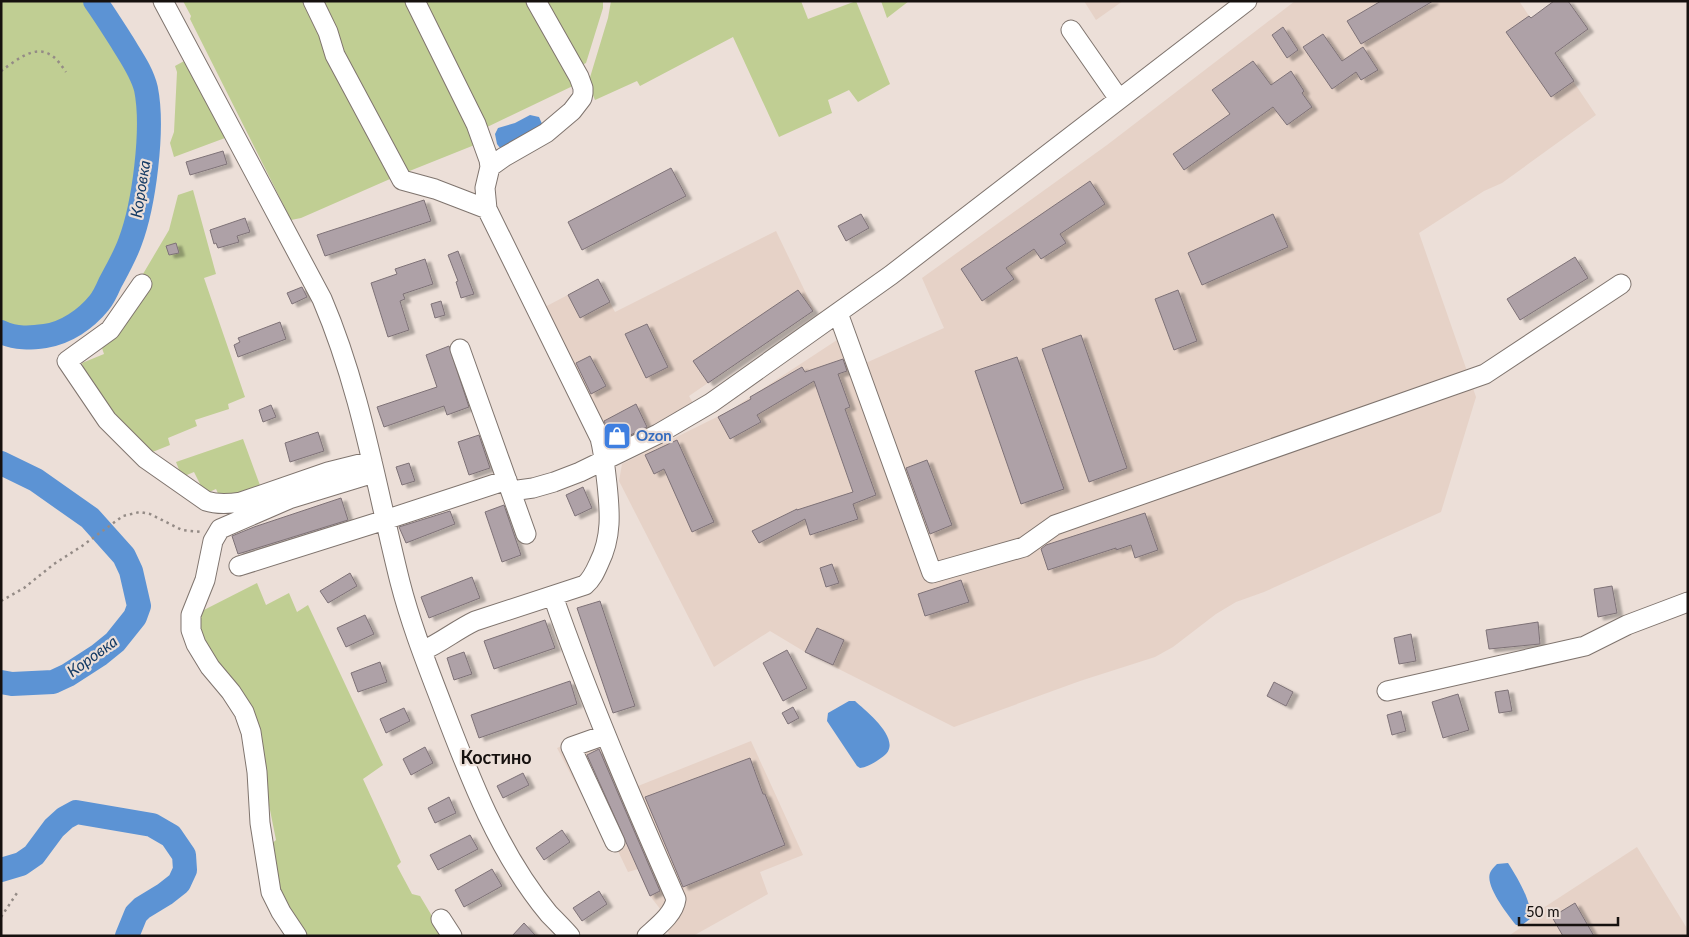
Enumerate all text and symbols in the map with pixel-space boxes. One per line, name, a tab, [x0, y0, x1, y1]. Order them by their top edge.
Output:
water label: Коровка	[126, 159, 153, 219]
shop icon: Ozon	[602, 421, 632, 451]
place label: Ozon	[636, 426, 672, 444]
water label: Коровка	[63, 631, 121, 680]
district label: Костино	[460, 746, 532, 768]
scale bar	[1519, 894, 1618, 926]
text: 50 m	[1526, 902, 1560, 920]

